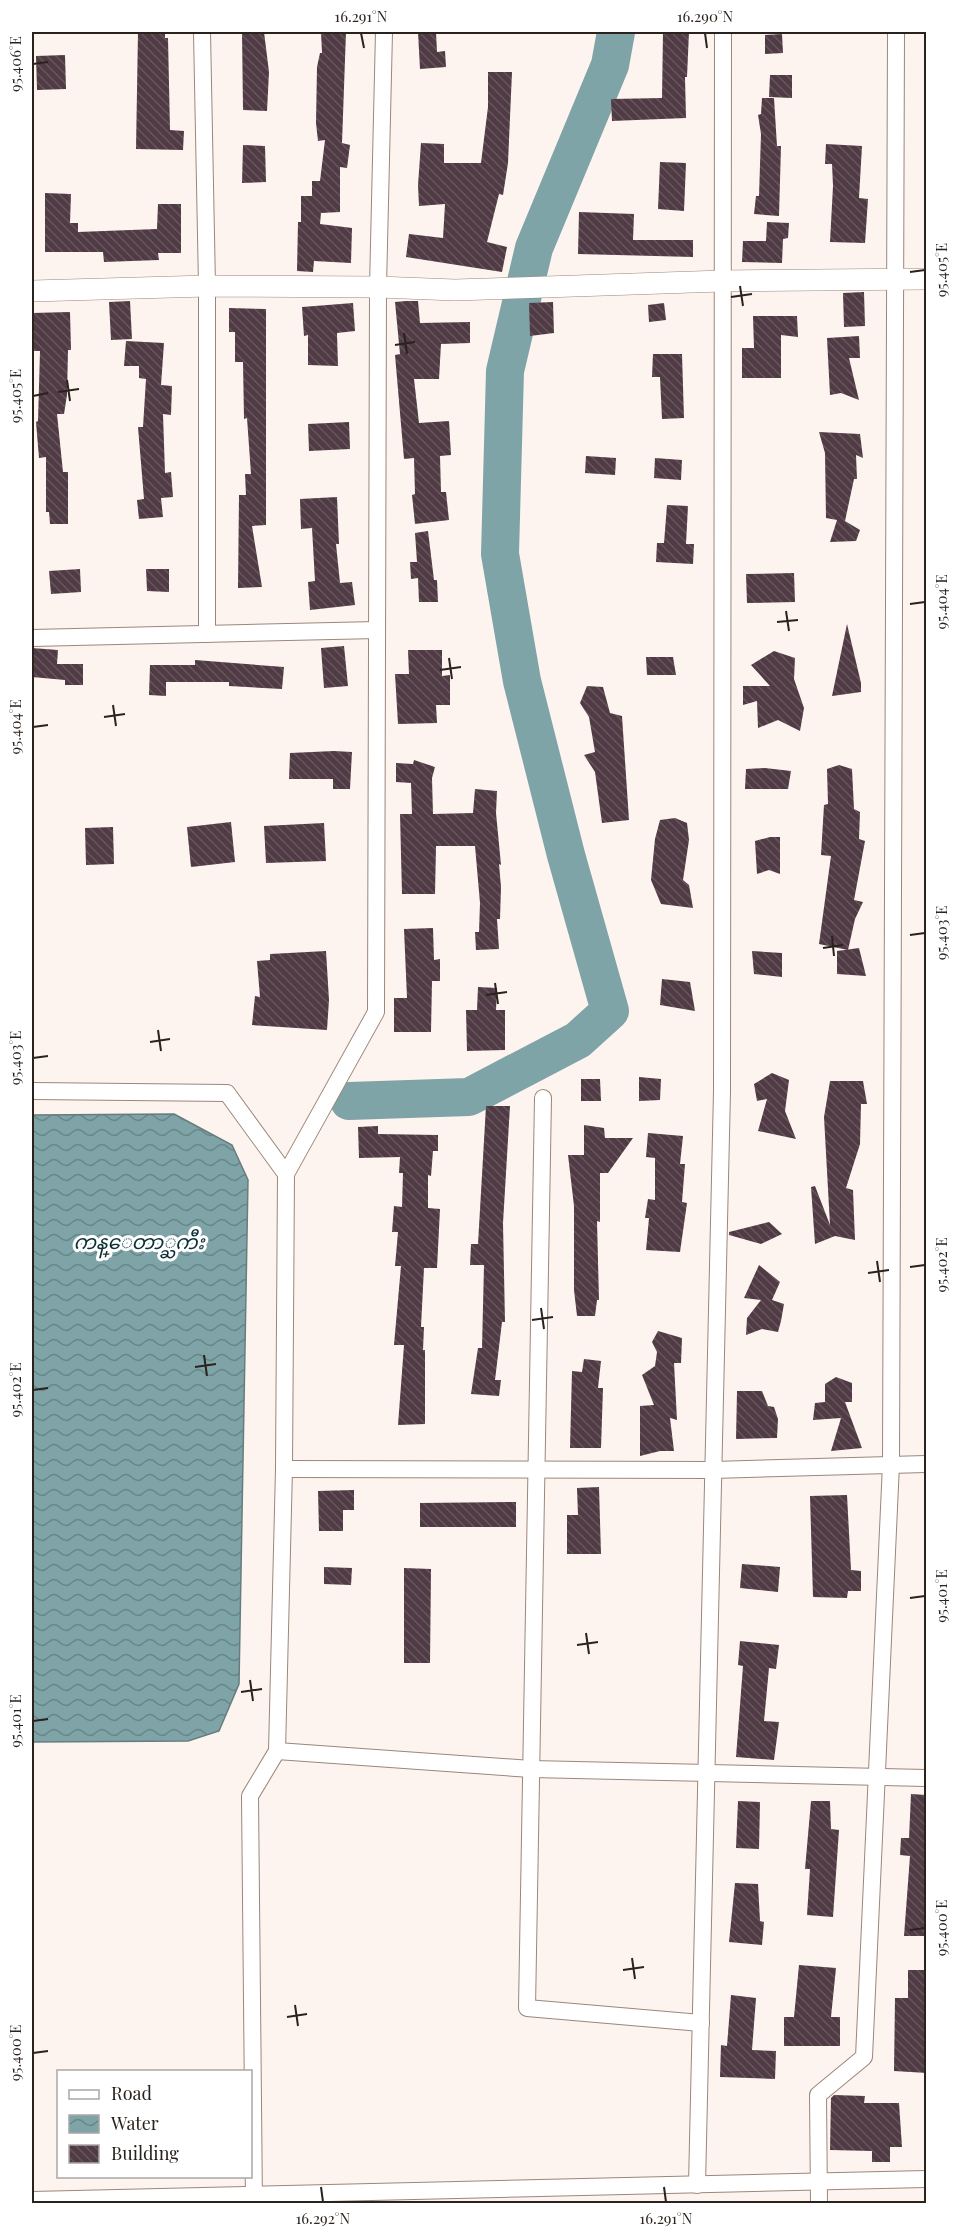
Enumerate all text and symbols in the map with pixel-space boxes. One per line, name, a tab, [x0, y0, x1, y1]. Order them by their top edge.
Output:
text: 16.291°N	[335, 6, 388, 26]
text: 16.290°N	[677, 6, 733, 26]
text: 95.406°E	[5, 36, 25, 92]
text: 95.405°E	[931, 243, 951, 297]
text: 95.405°E	[5, 369, 25, 423]
text: 95.404°E	[931, 574, 951, 630]
text: 95.404°E	[5, 699, 25, 755]
text: 95.403°E	[931, 906, 951, 960]
text: 95.403°E	[5, 1031, 25, 1085]
water label: ကန္ေတာ္ႀကီး	[74, 1227, 206, 1259]
text: 95.402°E	[931, 1237, 951, 1293]
text: 95.402°E	[5, 1362, 25, 1418]
text: 95.401°E	[931, 1569, 951, 1623]
text: 95.401°E	[5, 1694, 25, 1748]
text: 95.400°E	[931, 1900, 951, 1956]
text: 95.400°E	[5, 2025, 25, 2081]
legend	[57, 2070, 252, 2178]
text: Road	[111, 2081, 152, 2105]
text: Water	[110, 2111, 159, 2135]
text: Building	[111, 2141, 179, 2165]
text: 16.292°N	[296, 2208, 351, 2228]
text: 16.291°N	[640, 2208, 693, 2228]

